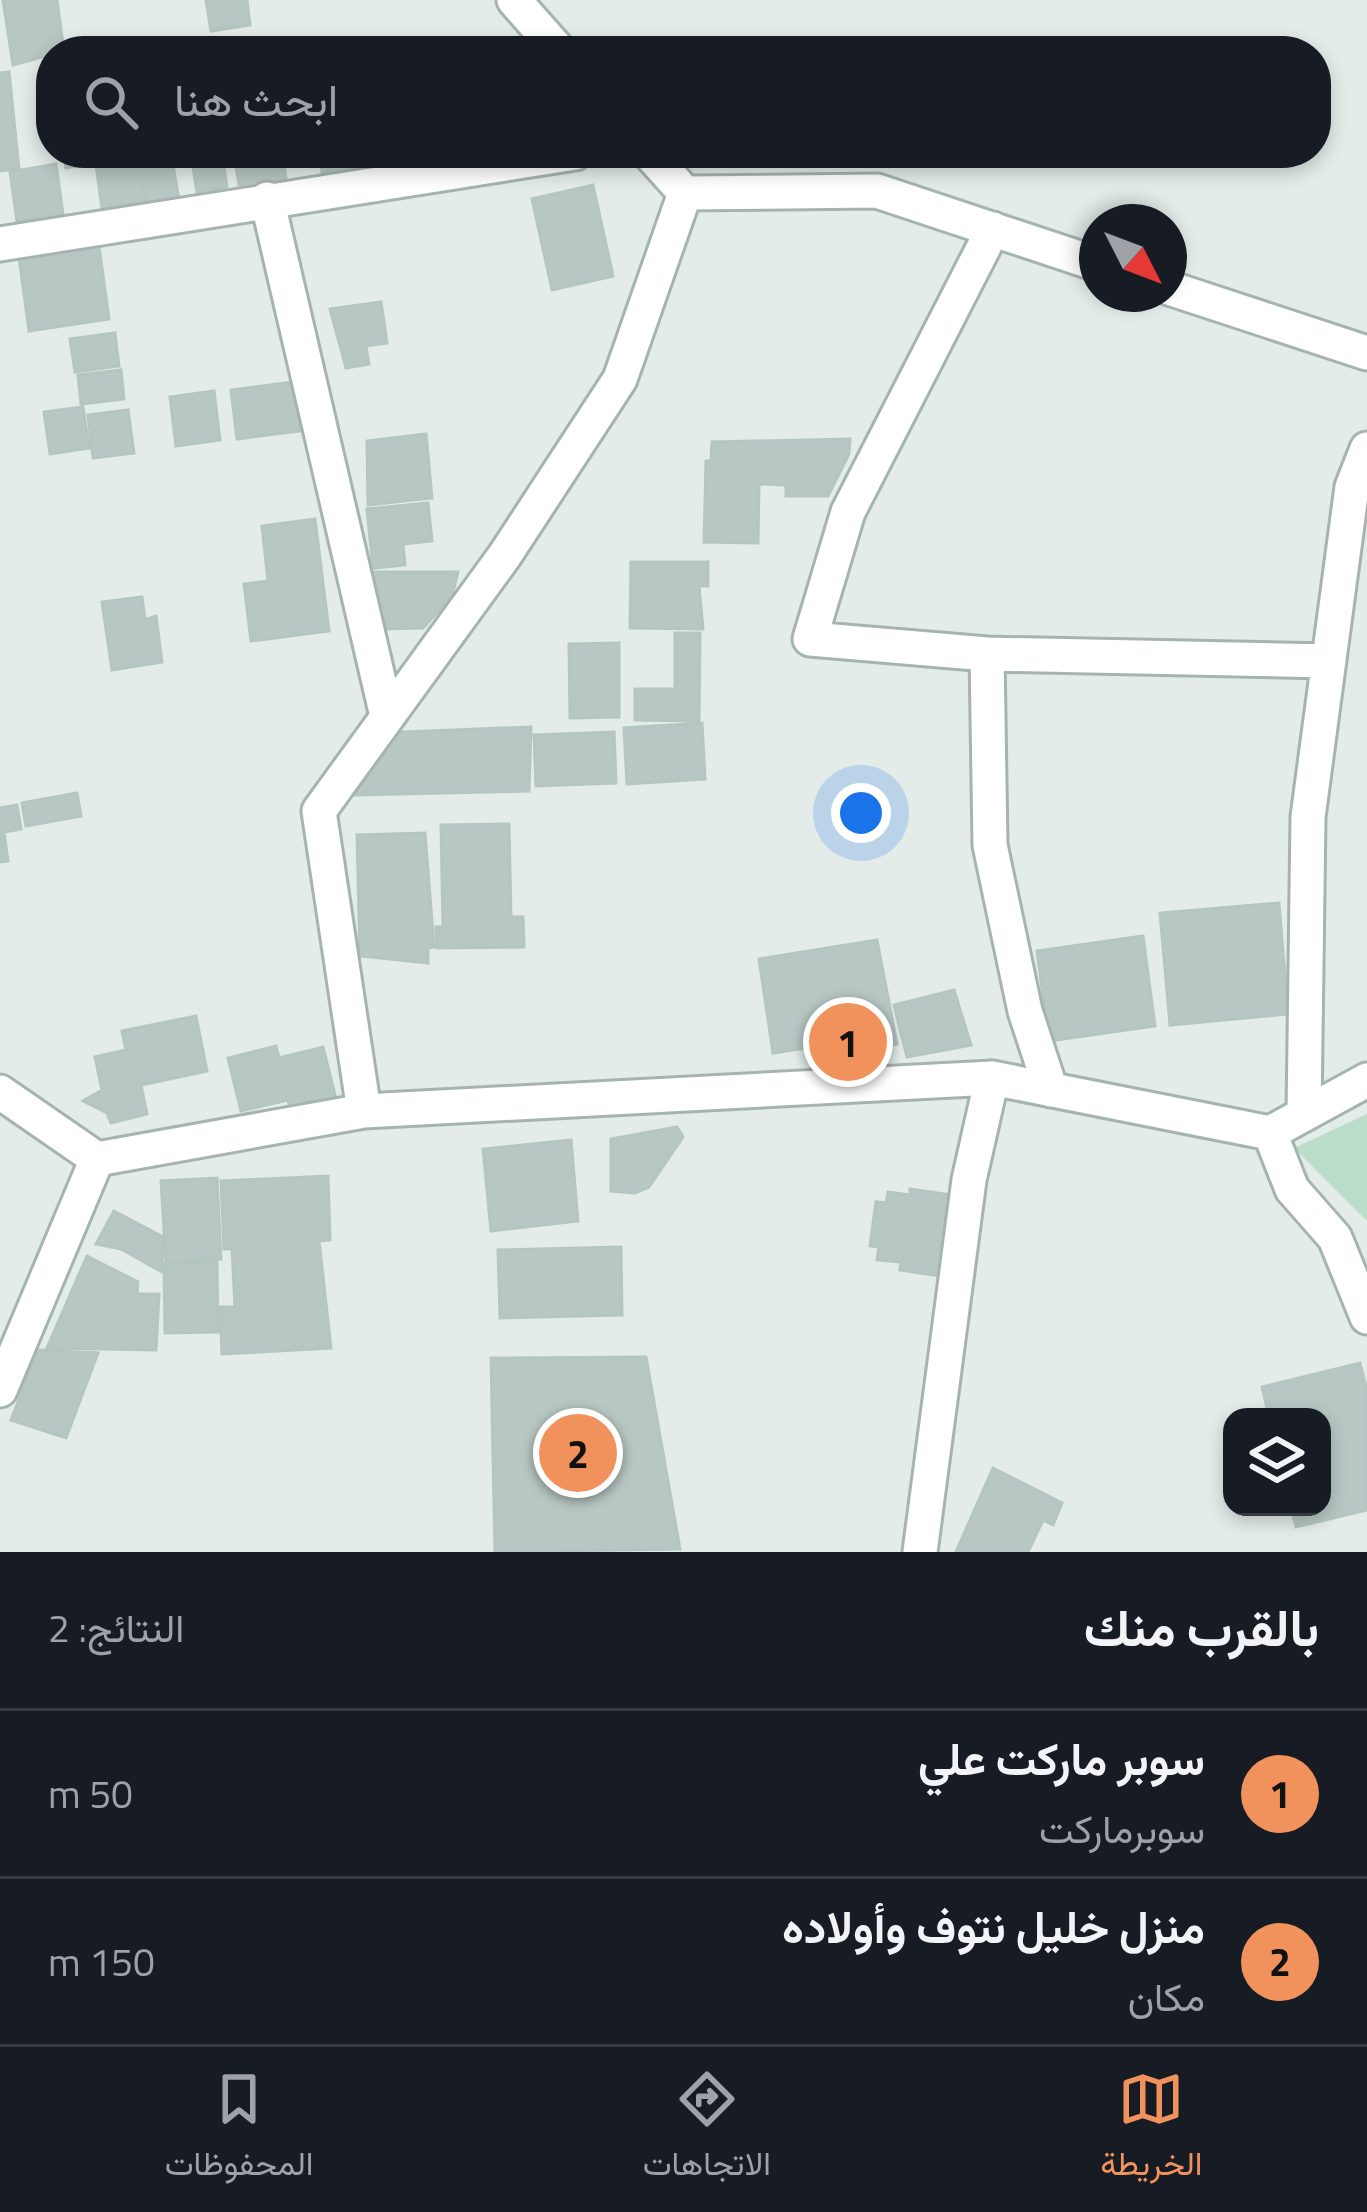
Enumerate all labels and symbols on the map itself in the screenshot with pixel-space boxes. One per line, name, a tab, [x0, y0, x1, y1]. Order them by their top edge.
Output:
north arrow	[1079, 204, 1187, 312]
your location	[831, 783, 891, 843]
pin: 1	[809, 997, 887, 1087]
pin: 2	[539, 1408, 617, 1498]

